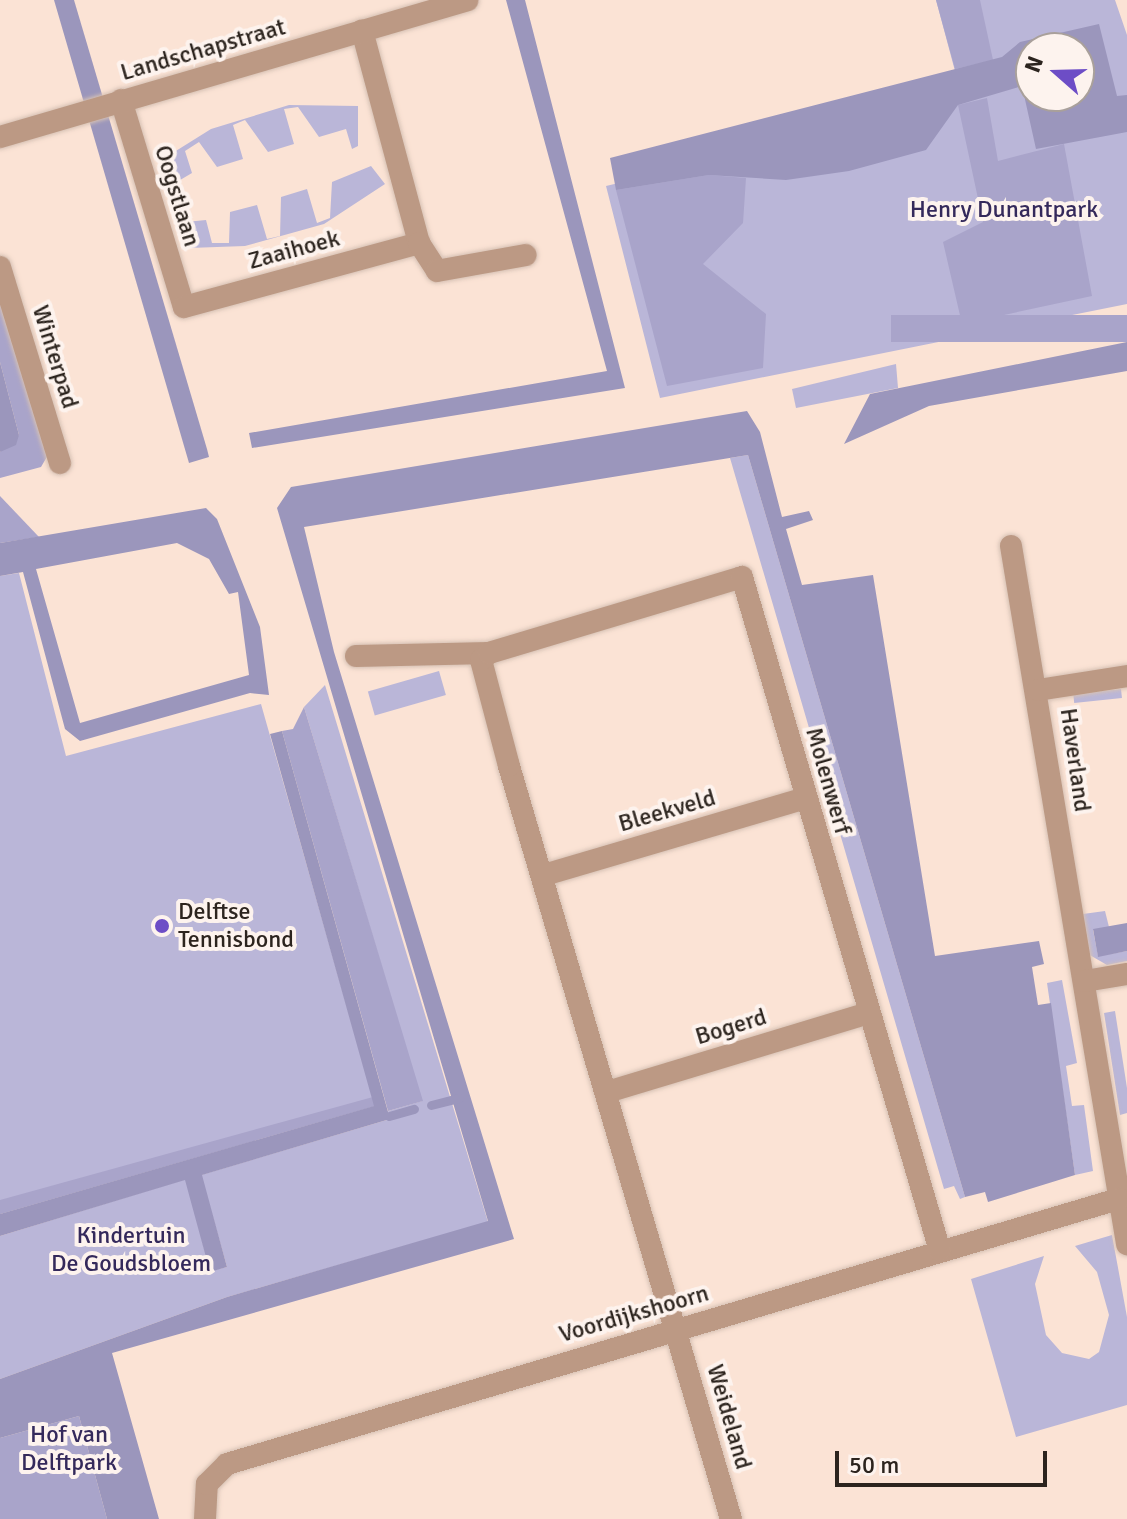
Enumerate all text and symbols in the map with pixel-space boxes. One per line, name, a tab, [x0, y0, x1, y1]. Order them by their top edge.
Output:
street label: Landschapstraat	[117, 13, 289, 87]
north arrow	[1015, 32, 1095, 112]
text: N	[1019, 52, 1049, 76]
street label: Oogstlaan	[148, 142, 206, 250]
park label: Henry Dunantpark	[910, 196, 1098, 224]
street label: Zaaihoek	[245, 224, 343, 276]
street label: Winterpad	[26, 302, 84, 412]
street label: Haverland	[1053, 706, 1097, 814]
street label: Molenwerf	[799, 724, 857, 838]
street label: Bleekveld	[615, 783, 719, 839]
place label: Delftse Tennisbond	[178, 898, 294, 954]
marker: Delftse Tennisbond	[153, 917, 171, 935]
street label: Bogerd	[692, 1003, 770, 1051]
park label: Kindertuin De Goudsbloem	[51, 1222, 211, 1278]
street label: Voordijkshoorn	[556, 1279, 712, 1349]
street label: Weideland	[700, 1361, 758, 1473]
park label: Hof van Delftpark	[21, 1421, 117, 1477]
scale bar	[839, 1435, 1051, 1485]
text: 50 m	[849, 1450, 899, 1480]

